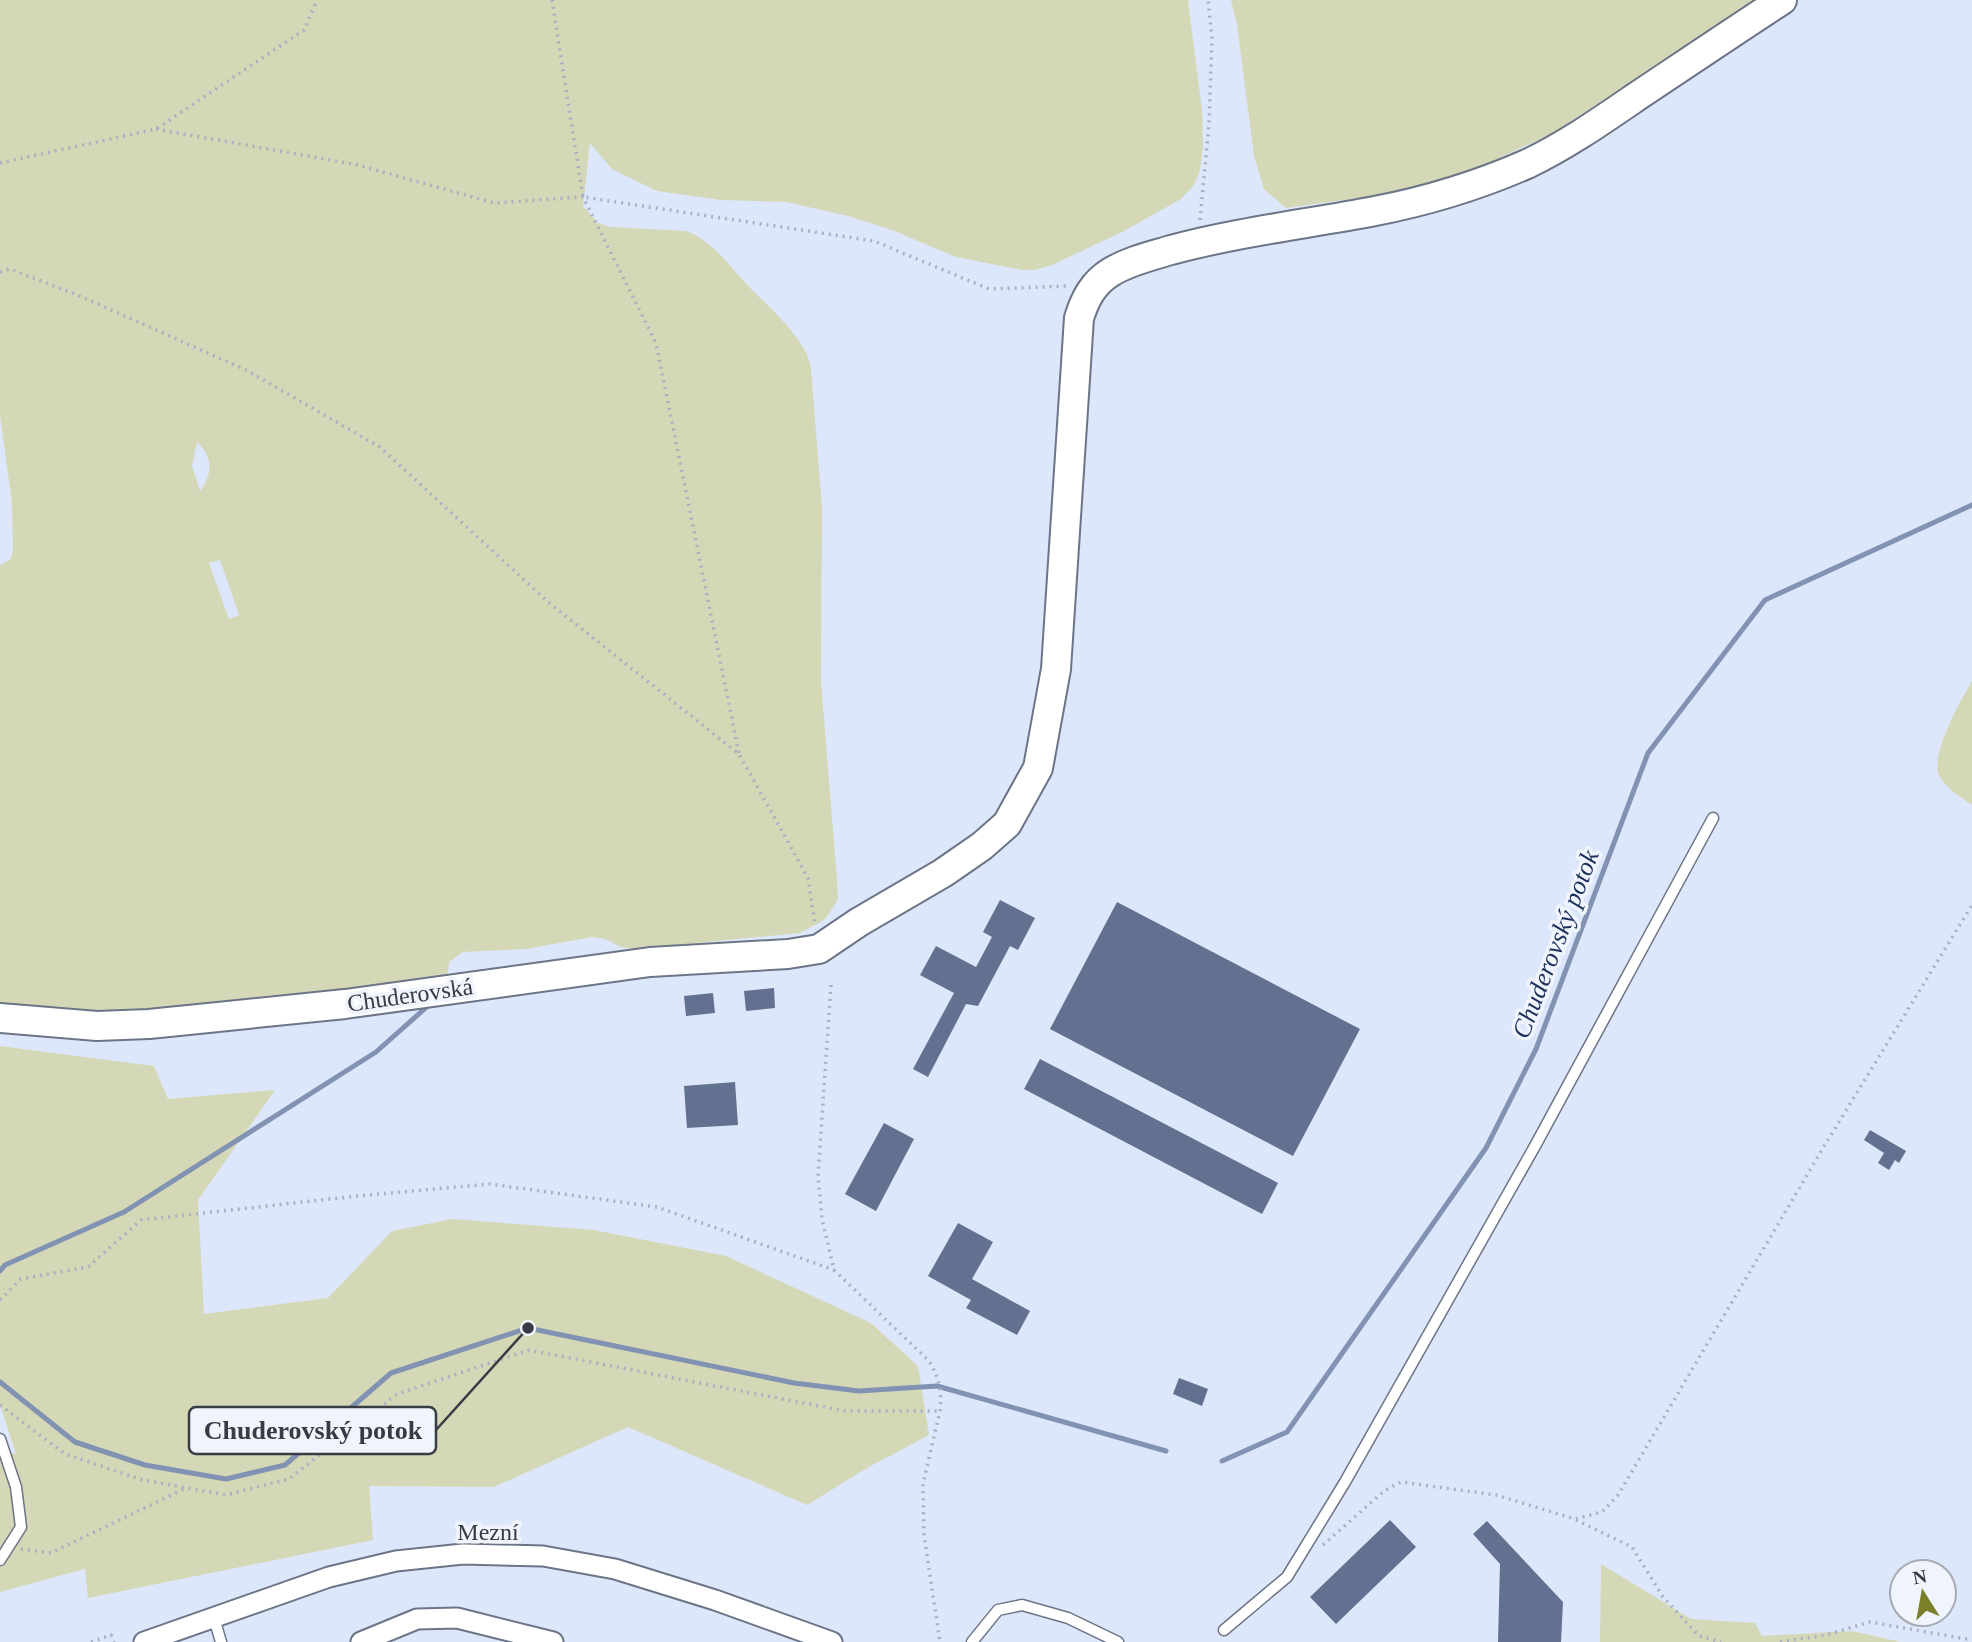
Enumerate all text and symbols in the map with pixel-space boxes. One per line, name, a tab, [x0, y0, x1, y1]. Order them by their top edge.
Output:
water label: Chuderovský potok	[1506, 846, 1605, 1042]
street label: Chuderovská	[345, 973, 475, 1017]
callout: Chuderovský potok	[189, 1407, 436, 1454]
text: Chuderovský potok	[204, 1416, 423, 1445]
street label: Mezní	[457, 1519, 519, 1545]
north arrow	[1888, 1558, 1958, 1628]
text: N	[1911, 1565, 1929, 1588]

